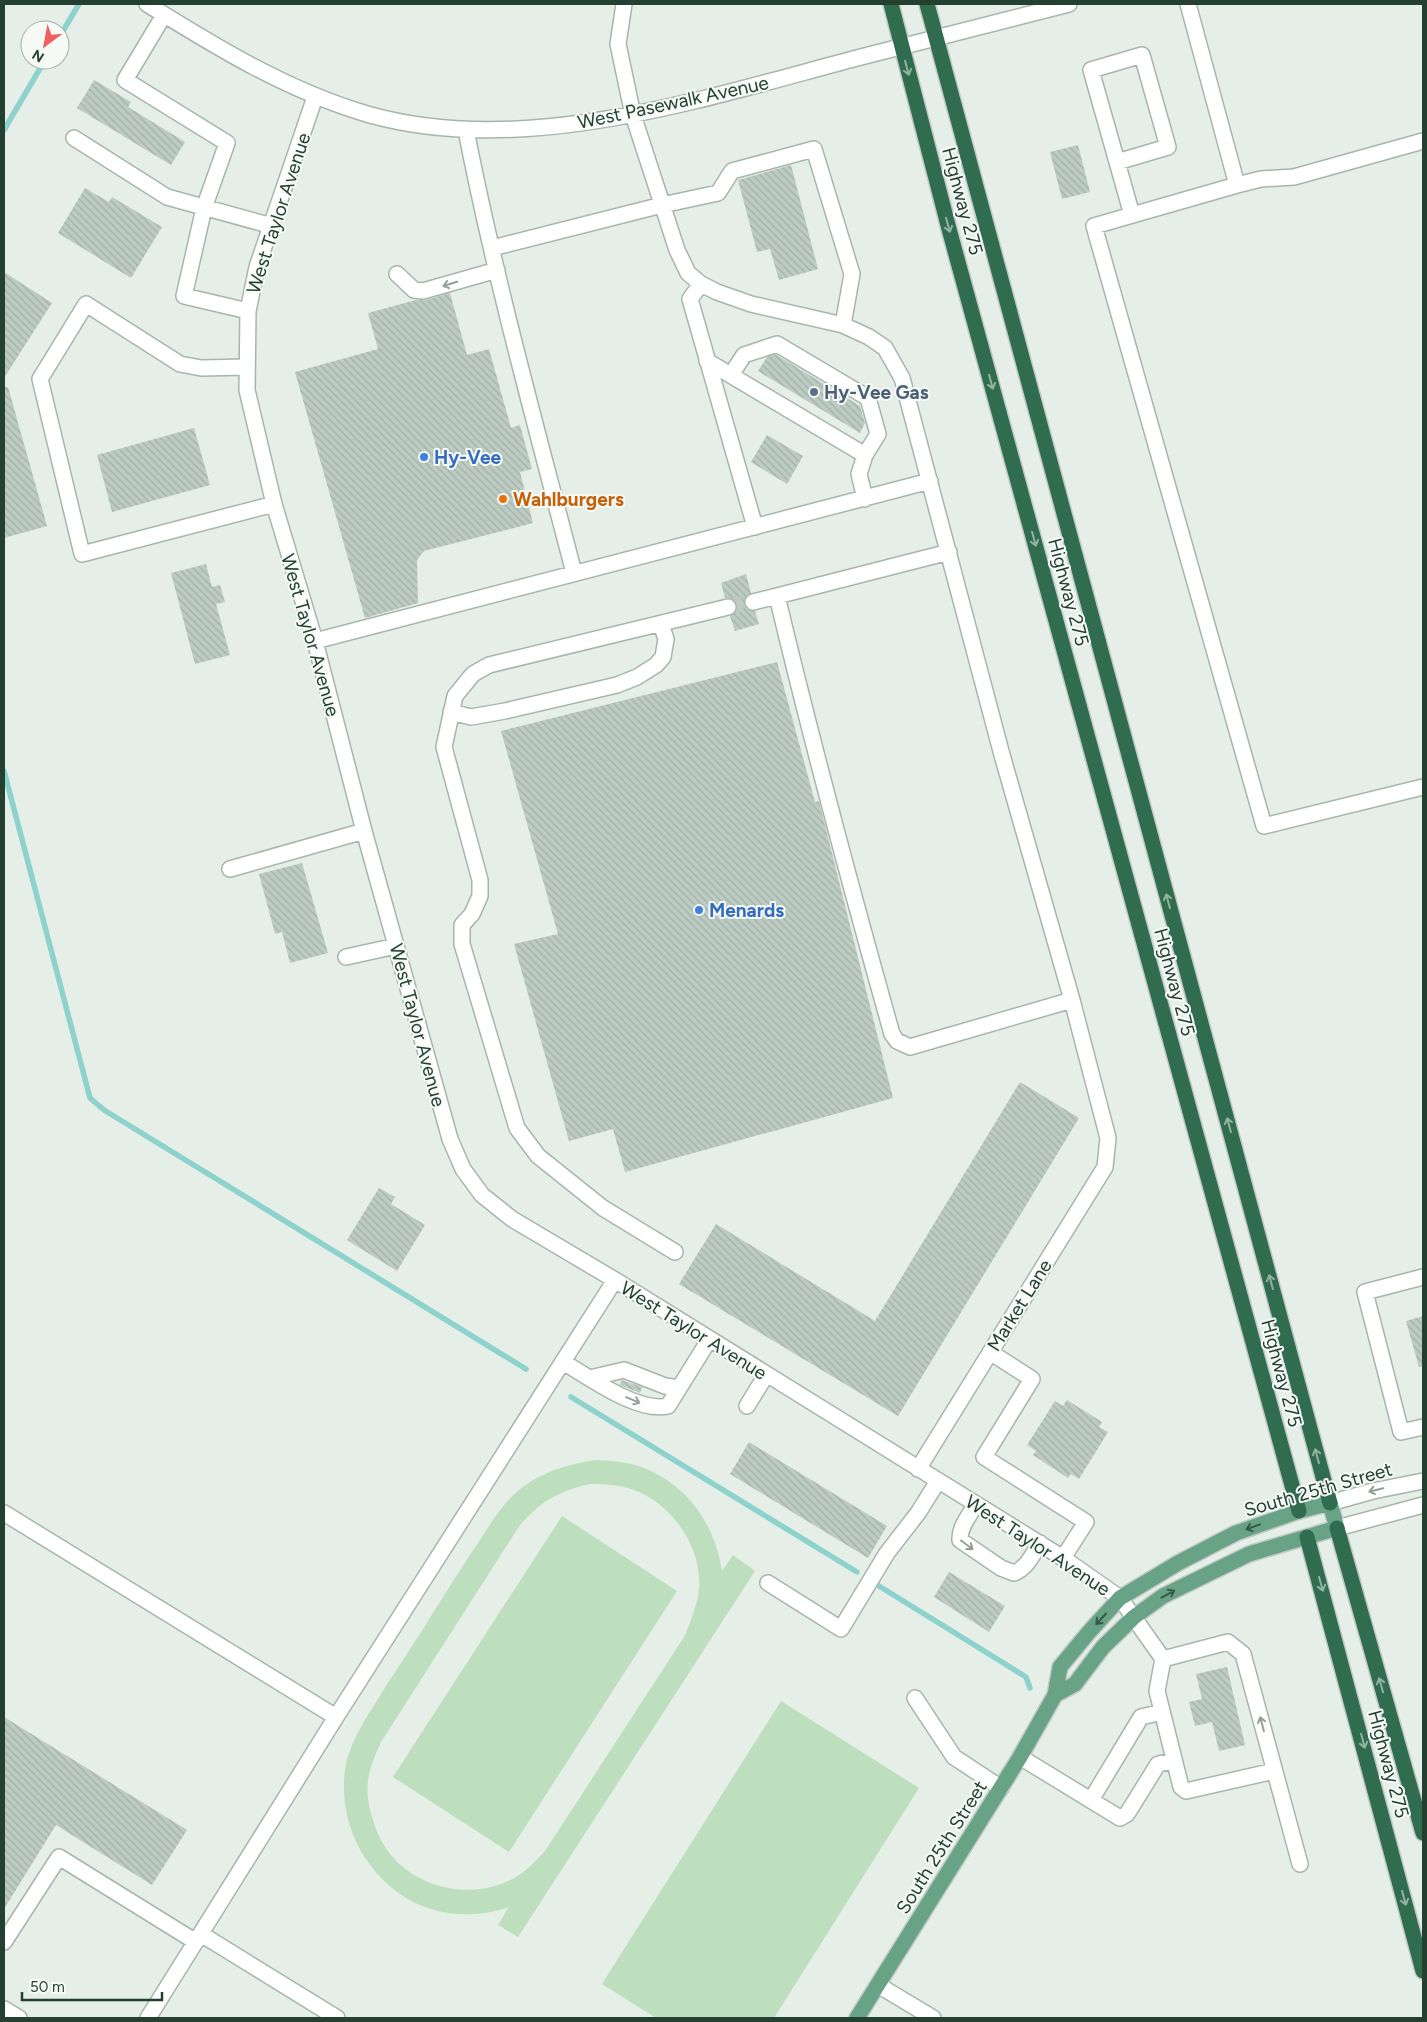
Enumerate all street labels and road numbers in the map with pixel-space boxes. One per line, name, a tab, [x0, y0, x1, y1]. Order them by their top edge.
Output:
street label: West Pasewalk Avenue	[575, 71, 771, 134]
street label: West Taylor Avenue	[242, 130, 315, 297]
street label: Highway 275	[937, 145, 988, 258]
street label: Highway 275	[1043, 536, 1094, 649]
street label: West Taylor Avenue	[276, 551, 345, 719]
street label: Highway 275	[1149, 926, 1200, 1039]
street label: West Taylor Avenue	[385, 941, 450, 1109]
street label: Market Lane	[982, 1255, 1057, 1355]
street label: West Taylor Avenue	[616, 1276, 771, 1385]
street label: Highway 275	[1256, 1317, 1307, 1430]
street label: South 25th Street	[1241, 1457, 1395, 1522]
street label: West Taylor Avenue	[961, 1490, 1114, 1601]
street label: Highway 275	[1363, 1708, 1414, 1821]
street label: South 25th Street	[891, 1776, 992, 1918]

